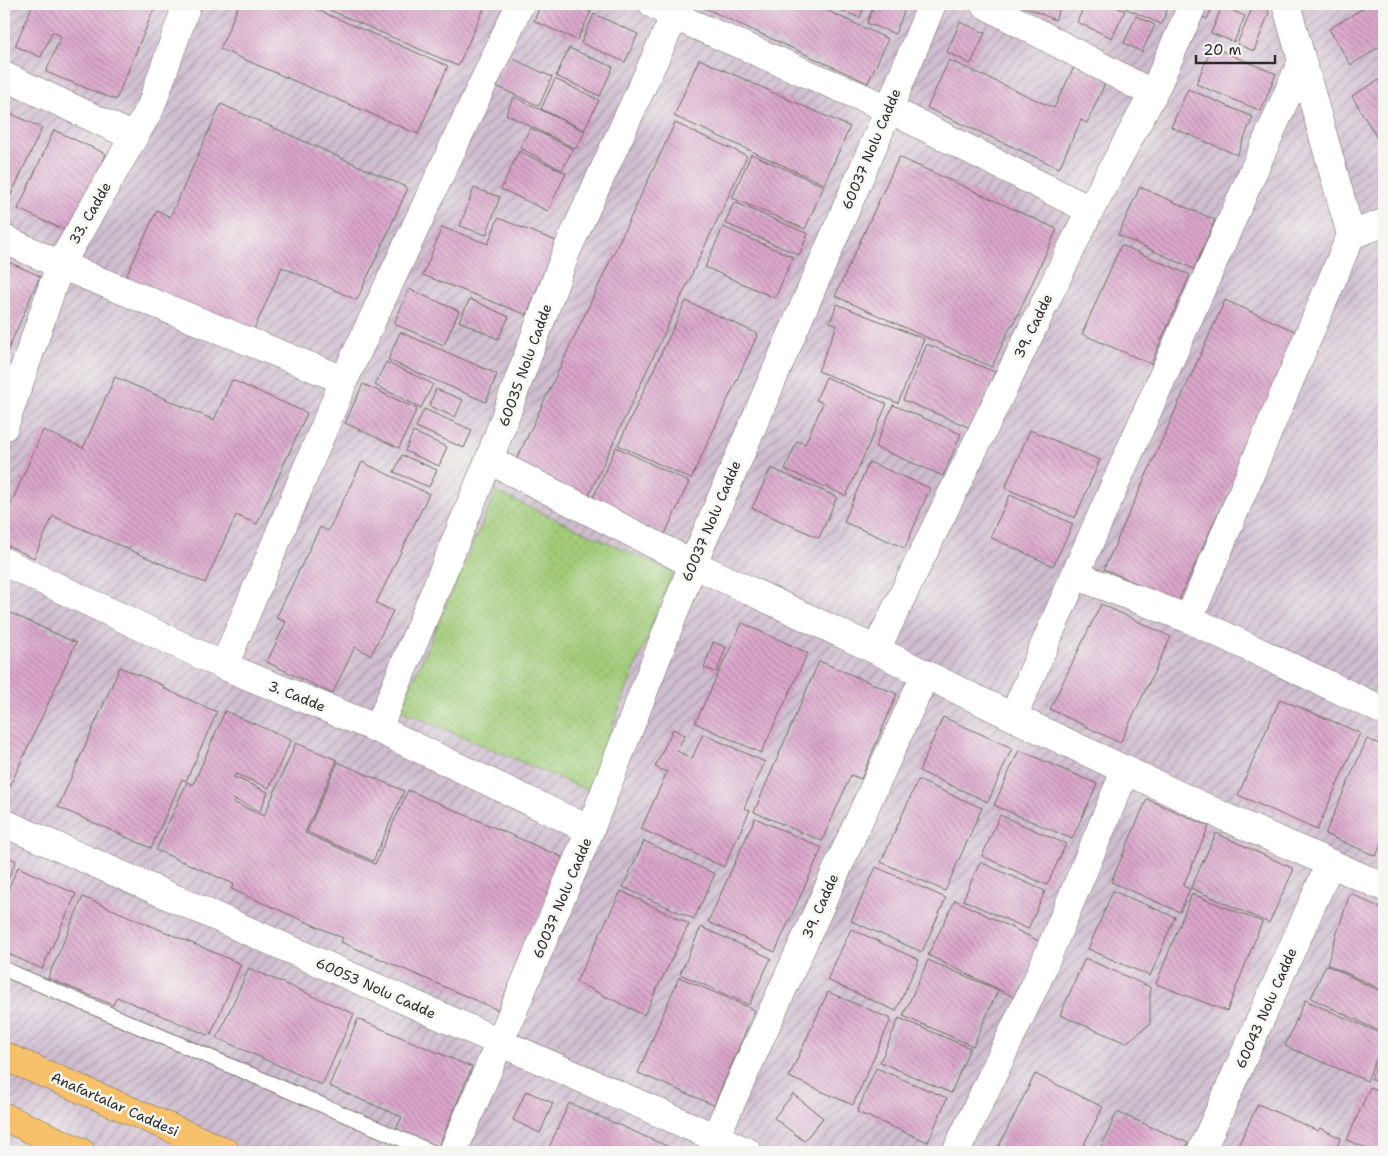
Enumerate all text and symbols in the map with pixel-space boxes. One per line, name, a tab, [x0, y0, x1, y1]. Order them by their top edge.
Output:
scale bar	[1196, 32, 1274, 64]
text: 20 m	[1203, 40, 1242, 60]
street label: 60037 Nolu Cadde	[837, 86, 905, 212]
street label: 33. Cadde	[65, 179, 115, 247]
street label: 39. Cadde	[1010, 291, 1056, 361]
street label: 60035 Nolu Cadde	[494, 301, 556, 429]
street label: 60037 Nolu Cadde	[677, 458, 745, 584]
street label: 3. Cadde	[266, 676, 328, 716]
street label: 60037 Nolu Cadde	[528, 835, 596, 961]
street label: 39. Cadde	[798, 871, 842, 941]
street label: 60043 Nolu Cadde	[1231, 945, 1301, 1071]
street label: 60053 Nolu Cadde	[313, 953, 439, 1023]
street label: Anafartalar Caddesi	[48, 1068, 182, 1140]

